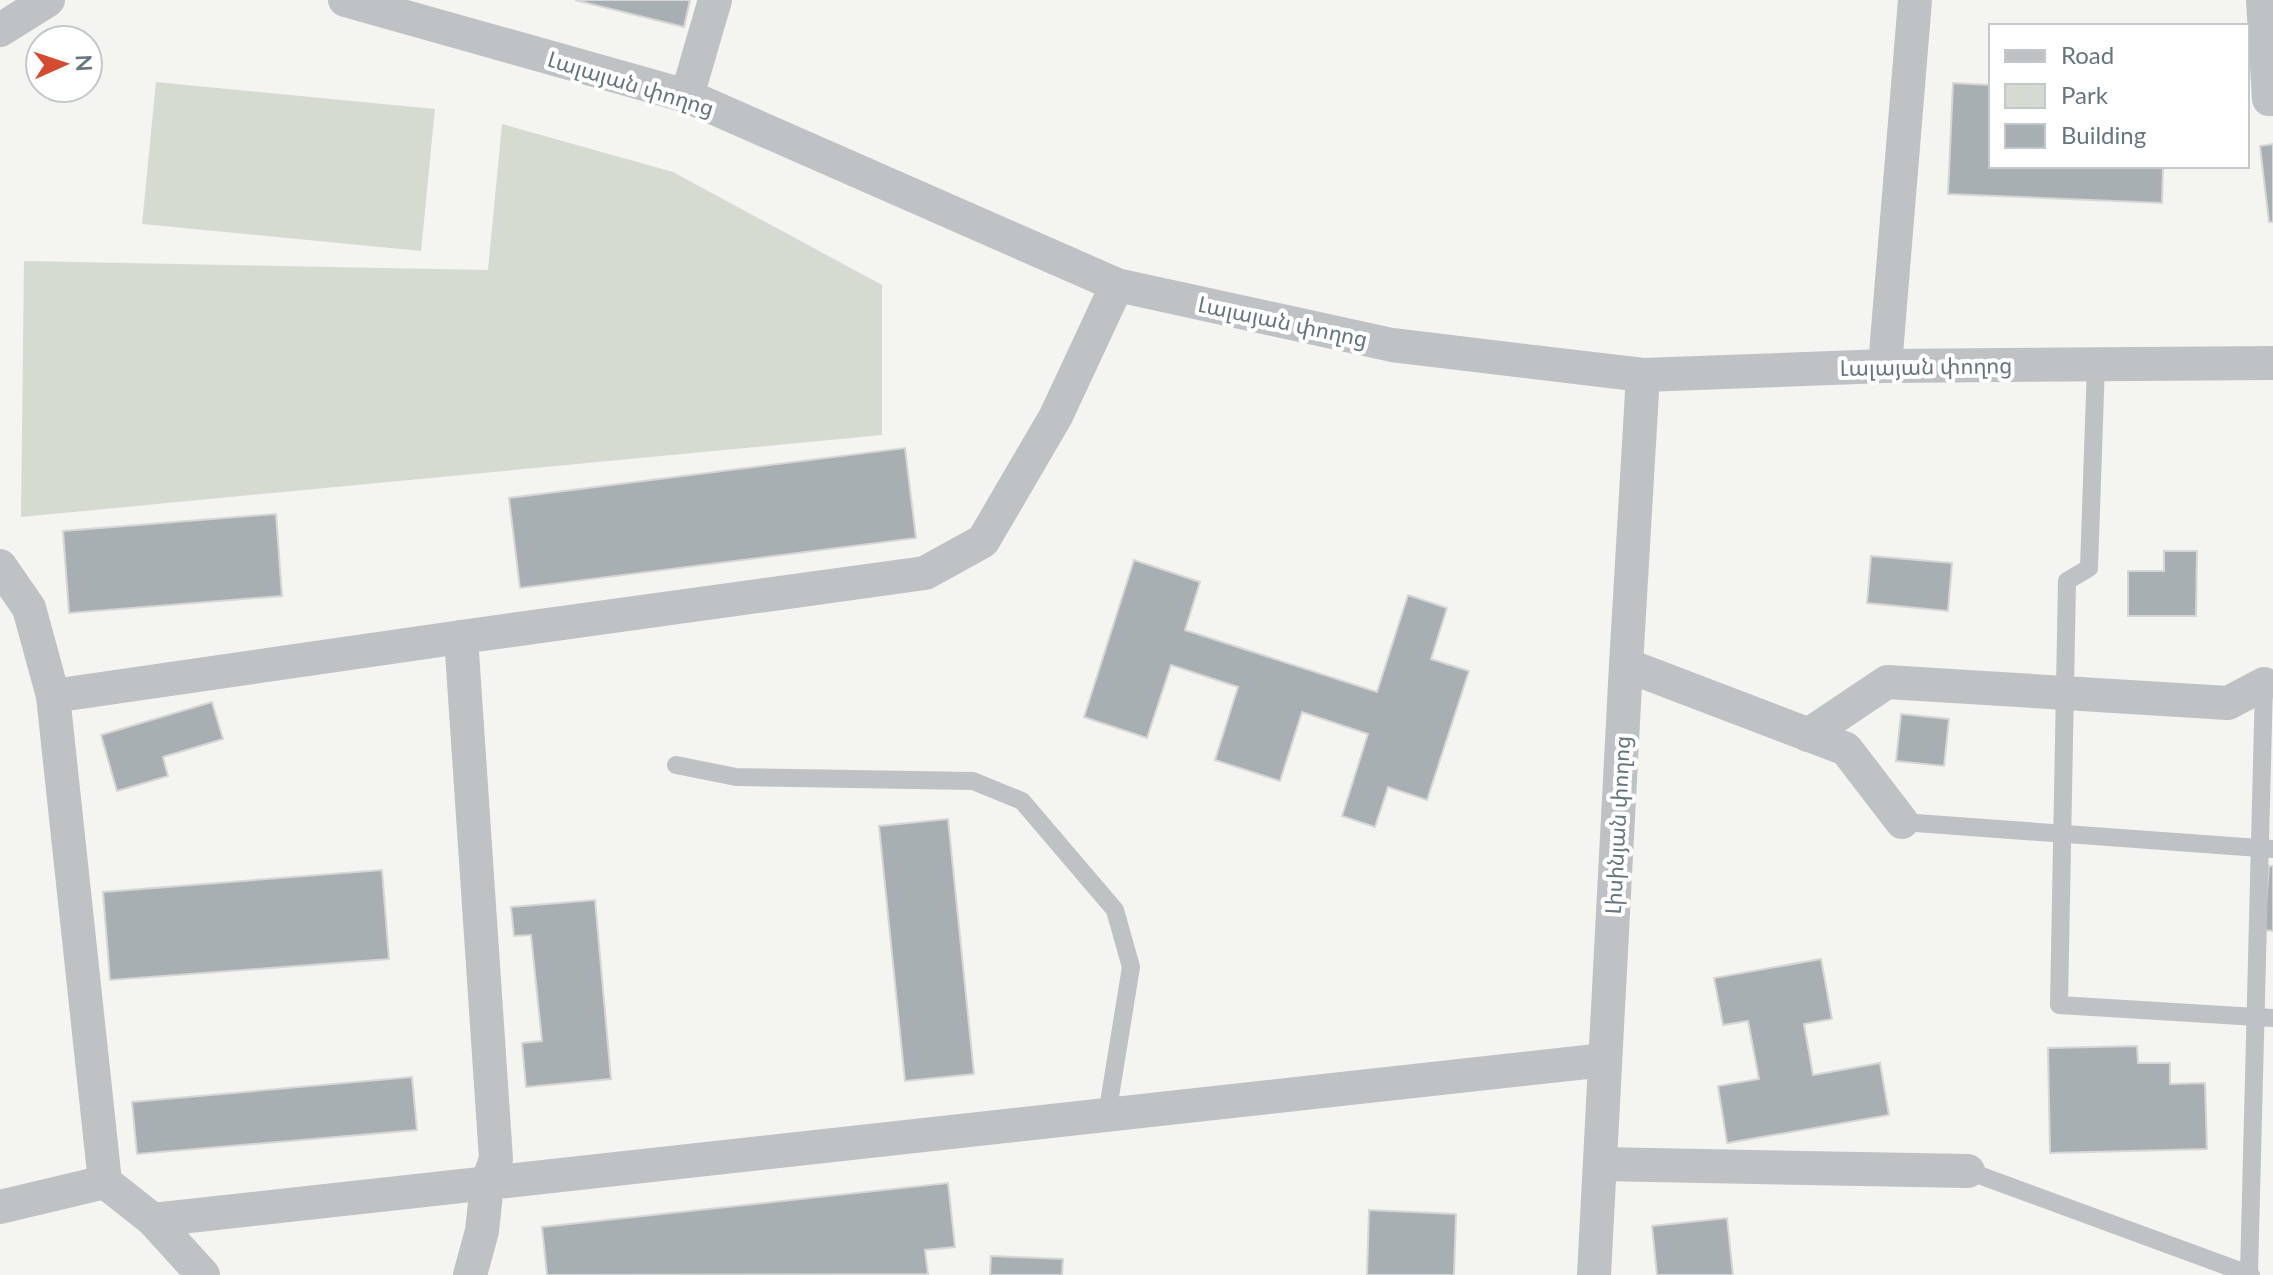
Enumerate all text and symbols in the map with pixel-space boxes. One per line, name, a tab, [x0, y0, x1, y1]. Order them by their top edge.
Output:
north arrow	[24, 24, 104, 104]
legend	[1989, 24, 2249, 168]
text: Road	[2061, 40, 2114, 69]
street label: Լալայան փողոց	[544, 45, 718, 121]
text: N	[71, 54, 98, 72]
text: Park	[2061, 80, 2109, 109]
text: Building	[2061, 120, 2146, 149]
street label: Լալայան փողոց	[1196, 290, 1370, 352]
street label: Լալայան փողոց	[1839, 351, 2013, 381]
street label: Լիսինյան փողոց	[1599, 735, 1635, 915]

